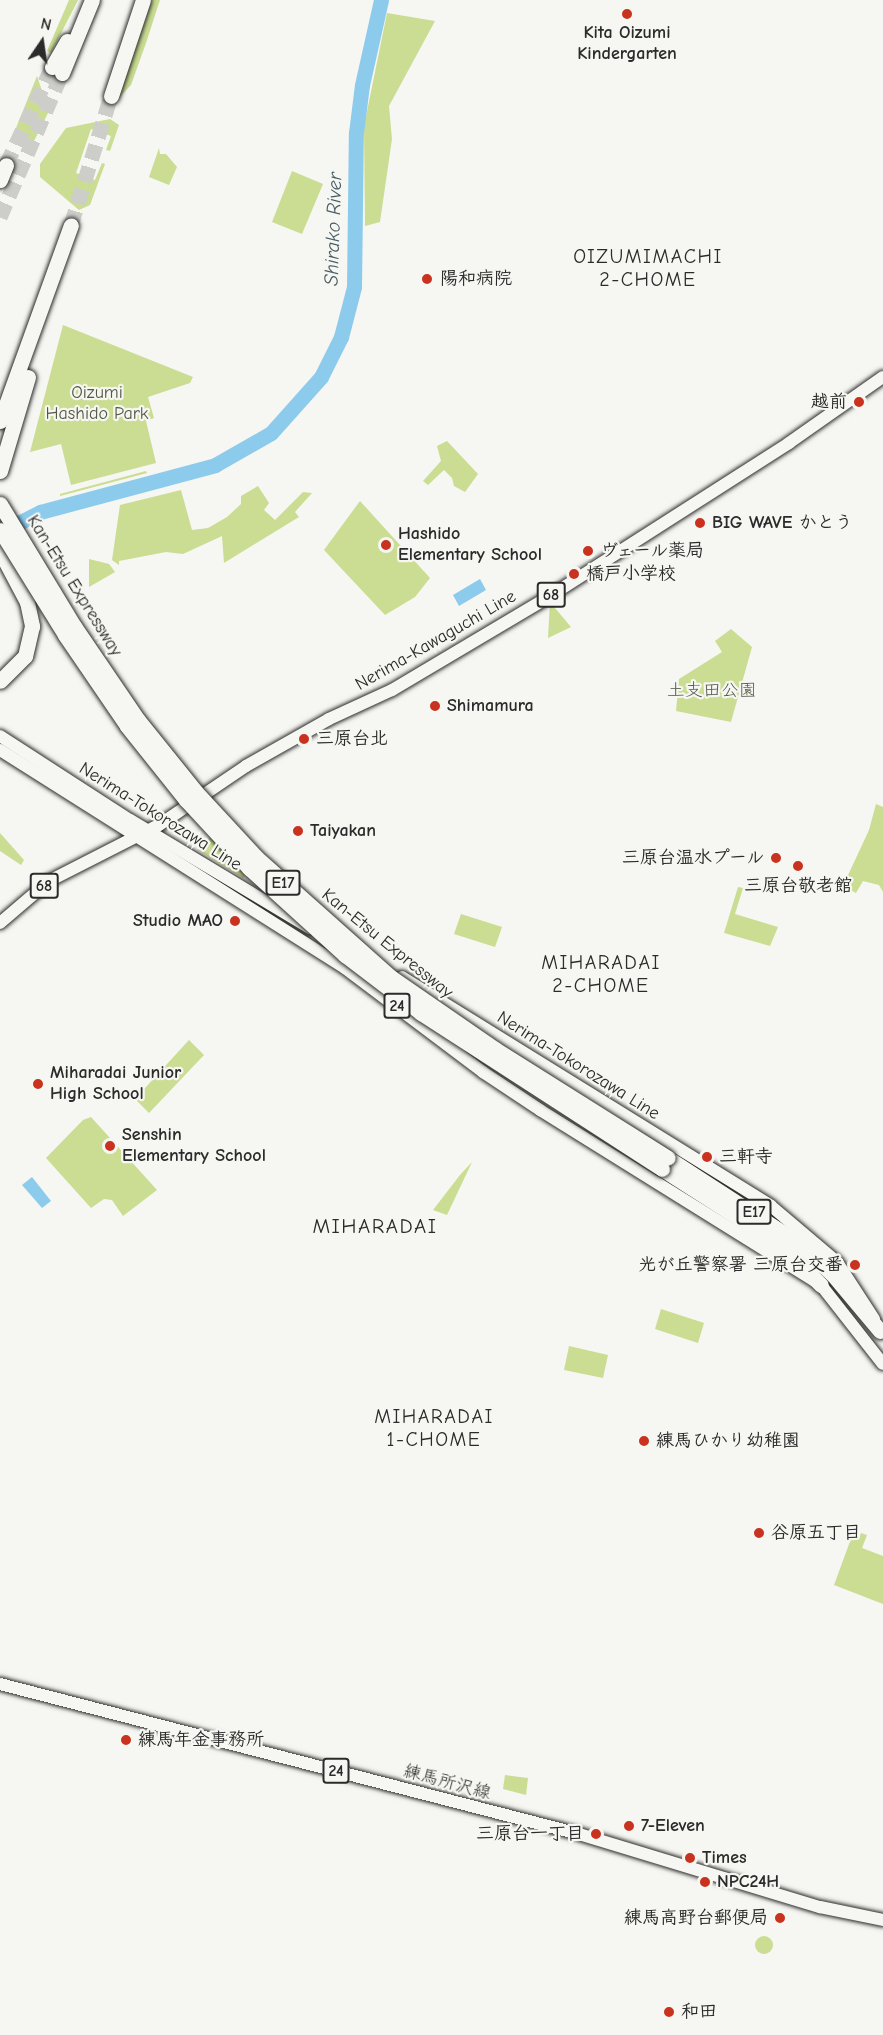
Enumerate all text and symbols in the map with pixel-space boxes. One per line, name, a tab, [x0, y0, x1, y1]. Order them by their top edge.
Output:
marker: Kita Oizumi Kindergarten	[620, 7, 634, 21]
north arrow	[12, 12, 72, 72]
text: N	[39, 15, 53, 34]
place label: Kita Oizumi Kindergarten	[577, 23, 677, 66]
water label: Shirako River	[319, 172, 347, 286]
district label: OIZUMIMACHI 2-CHOME	[573, 244, 723, 291]
place label: 陽和病院	[440, 268, 512, 290]
marker: 陽和病院	[418, 270, 436, 288]
park label: Oizumi Hashido Park	[45, 383, 149, 426]
place label: 越前	[811, 391, 847, 413]
marker: 越前	[852, 395, 866, 409]
street label: Kan-Etsu Expressway	[22, 511, 126, 661]
place label: BIG WAVE かとう	[712, 512, 853, 534]
marker: BIG WAVE かとう	[693, 516, 707, 530]
place label: Hashido Elementary School	[398, 524, 542, 566]
marker: Hashido Elementary School	[379, 538, 393, 552]
place label: ヴェール薬局	[600, 540, 707, 562]
marker: ヴェール薬局	[581, 544, 595, 558]
place label: 橋戸小学校	[586, 563, 676, 585]
marker: 橋戸小学校	[567, 567, 581, 581]
road number: 68	[536, 582, 566, 608]
street label: Nerima-Kawaguchi Line	[352, 586, 520, 696]
park label: 土支田公園	[667, 680, 757, 702]
place label: Shimamura	[447, 695, 534, 717]
marker: Shimamura	[428, 699, 442, 713]
place label: 三原台北	[316, 728, 388, 750]
marker: 三原台北	[297, 732, 311, 746]
street label: Nerima-Tokorozawa Line	[75, 758, 245, 876]
place label: Taiyakan	[310, 820, 376, 842]
marker: Taiyakan	[291, 824, 305, 838]
place label: 三原台温水プール	[621, 847, 764, 869]
marker: 三原台温水プール	[769, 851, 783, 865]
marker: 三原台敬老館	[791, 859, 805, 873]
road number: E17	[265, 870, 301, 896]
road number: 68	[29, 873, 59, 899]
place label: 三原台敬老館	[744, 875, 852, 897]
street label: Kan-Etsu Expressway	[317, 884, 457, 1004]
place label: Studio MAO	[133, 910, 223, 932]
marker: Studio MAO	[228, 914, 242, 928]
district label: MIHARADAI 2-CHOME	[541, 951, 661, 998]
road number: 24	[384, 993, 410, 1019]
street label: Nerima-Tokorozawa Line	[493, 1007, 663, 1125]
place label: Miharadai Junior High School	[50, 1063, 181, 1106]
marker: Miharadai Junior High School	[31, 1077, 45, 1091]
place label: Senshin Elementary School	[122, 1125, 266, 1168]
marker: Senshin Elementary School	[103, 1139, 117, 1153]
place label: 三軒寺	[719, 1146, 773, 1168]
marker: 三軒寺	[700, 1150, 714, 1164]
road number: E17	[736, 1199, 772, 1225]
district label: MIHARADAI	[312, 1213, 438, 1239]
place label: 光が丘警察署 三原台交番	[639, 1254, 843, 1276]
marker: 光が丘警察署 三原台交番	[848, 1258, 862, 1272]
district label: MIHARADAI 1-CHOME	[374, 1405, 494, 1452]
place label: 練馬ひかり幼稚園	[656, 1430, 800, 1452]
marker: 練馬ひかり幼稚園	[637, 1434, 651, 1448]
place label: 谷原五丁目	[771, 1522, 861, 1544]
marker: 谷原五丁目	[752, 1526, 766, 1540]
place label: 練馬年金事務所	[138, 1729, 264, 1751]
marker: 練馬年金事務所	[119, 1733, 133, 1747]
road number: 24	[322, 1758, 350, 1784]
street label: 練馬所沢線	[401, 1761, 493, 1805]
place label: 7-Eleven	[641, 1815, 705, 1837]
marker: 7-Eleven	[622, 1819, 636, 1833]
place label: 三原台一丁目	[476, 1823, 584, 1845]
marker: 三原台一丁目	[589, 1827, 603, 1841]
place label: Times	[702, 1847, 747, 1869]
marker: Times	[683, 1851, 697, 1865]
place label: NPC24H	[717, 1871, 779, 1893]
marker: NPC24H	[698, 1875, 712, 1889]
place label: 練馬高野台郵便局	[624, 1907, 768, 1929]
marker: 練馬高野台郵便局	[773, 1911, 787, 1925]
place label: 和田	[681, 2001, 717, 2023]
marker: 和田	[662, 2005, 676, 2019]

